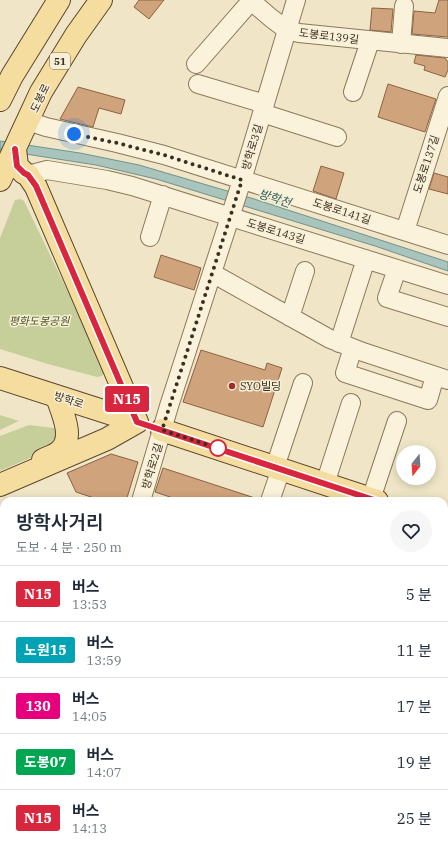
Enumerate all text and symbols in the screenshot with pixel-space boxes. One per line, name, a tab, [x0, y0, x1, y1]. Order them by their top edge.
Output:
street label: 도봉로139길	[298, 25, 360, 47]
road number: 51	[50, 53, 70, 69]
street label: 도봉로	[27, 81, 53, 115]
street label: 방학로3길	[238, 122, 266, 172]
your location	[64, 124, 84, 144]
street label: 도봉로137길	[410, 133, 442, 195]
water label: 방학천	[257, 186, 295, 211]
street label: 도봉로141길	[311, 195, 373, 227]
street label: 도봉로143길	[245, 215, 307, 247]
park label: 평화도봉공원	[9, 314, 70, 328]
place label: SYO빌딩	[240, 379, 281, 393]
marker: SYO빌딩	[227, 381, 237, 391]
line badge: N15	[104, 386, 150, 412]
street label: 방학로	[52, 389, 86, 411]
text: N15	[113, 390, 141, 408]
unlabelled marker	[209, 439, 227, 457]
street label: 방학로2길	[138, 441, 166, 491]
north arrow	[396, 445, 436, 485]
map controls	[396, 445, 436, 485]
text: 방학사거리	[16, 510, 103, 534]
button: heart	[390, 510, 432, 552]
text: 도보 · 4 분 · 250 m	[16, 539, 122, 556]
text: 버스	[72, 577, 100, 596]
text: N15	[24, 585, 52, 603]
text: 5 분	[406, 585, 432, 604]
text: 13:53	[72, 596, 107, 613]
text: 버스	[87, 633, 114, 652]
text: 노원15	[24, 641, 67, 659]
text: 11 분	[397, 641, 432, 660]
text: 13:59	[87, 652, 122, 669]
text: 버스	[72, 689, 100, 708]
text: 130	[25, 697, 51, 715]
text: 17 분	[397, 697, 432, 716]
text: 14:05	[72, 708, 107, 725]
text: 버스	[87, 745, 114, 764]
text: 도봉07	[24, 753, 67, 771]
text: 19 분	[397, 753, 432, 772]
text: 14:07	[87, 764, 122, 781]
text: 버스	[72, 801, 100, 820]
text: N15	[24, 809, 52, 827]
text: 25 분	[397, 809, 432, 828]
text: 14:13	[72, 820, 107, 837]

